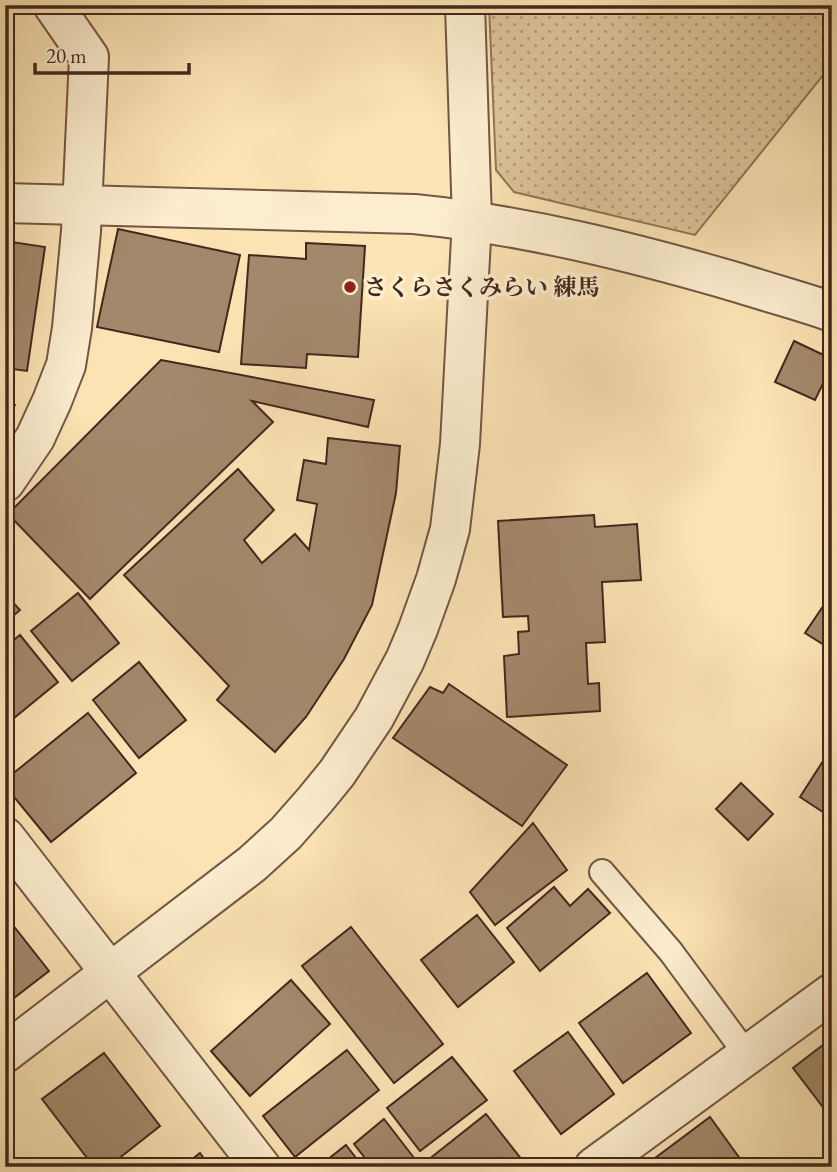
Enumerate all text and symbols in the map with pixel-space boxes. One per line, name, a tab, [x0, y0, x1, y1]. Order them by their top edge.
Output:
scale bar	[35, 32, 189, 76]
text: 20 m	[46, 42, 87, 69]
place label: さくらさくみらい 練馬	[364, 272, 599, 302]
marker: さくらさくみらい 練馬	[342, 279, 358, 295]

